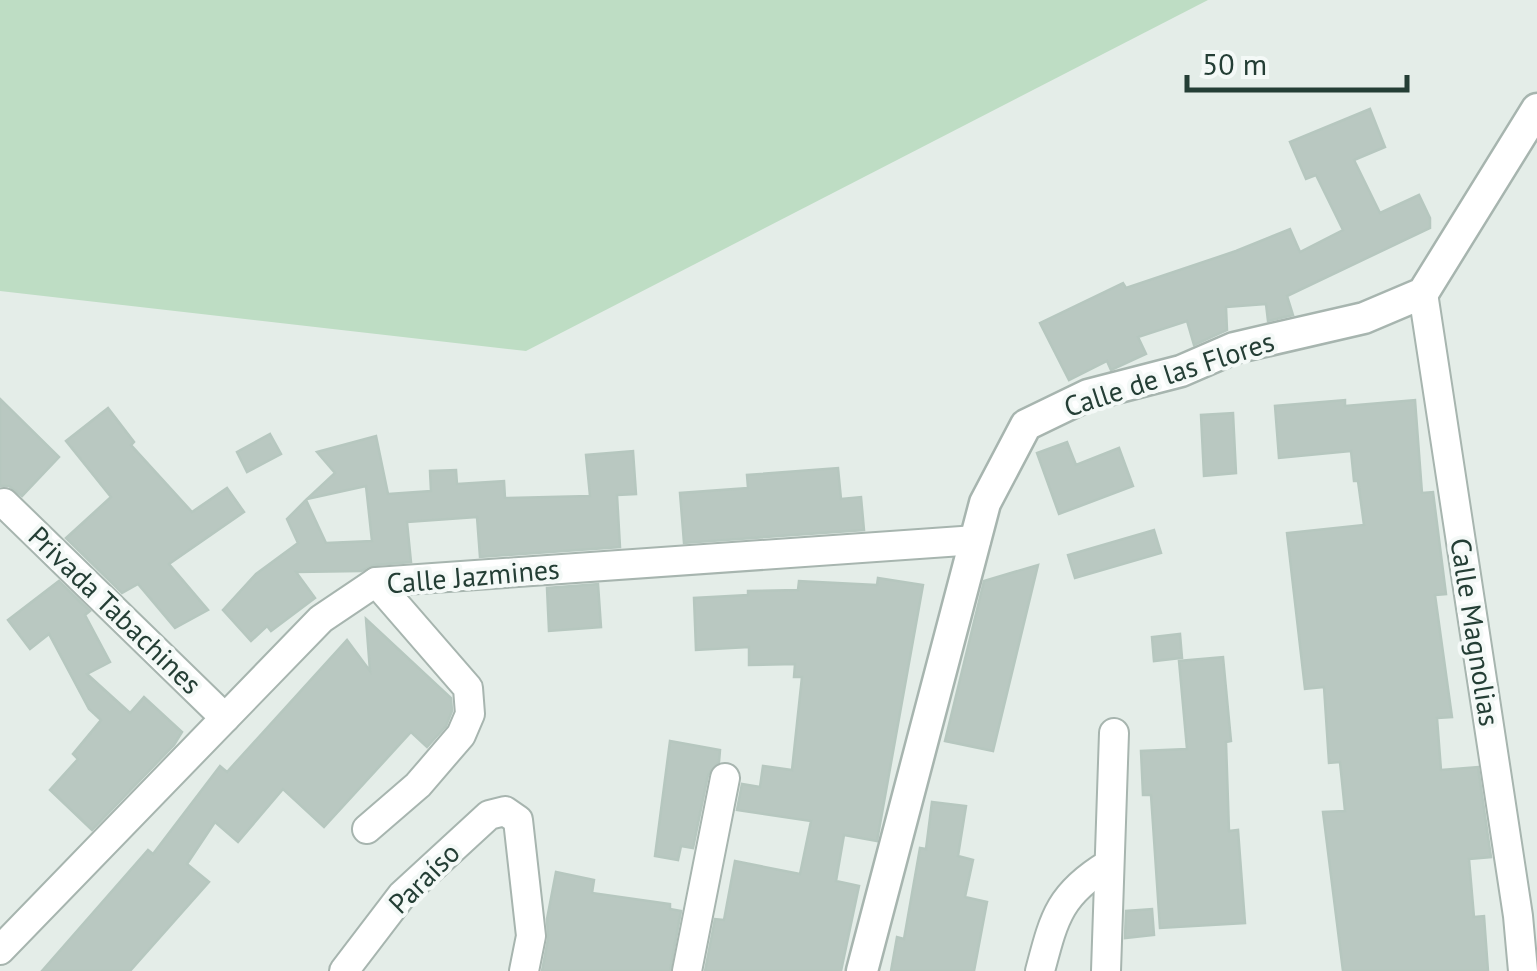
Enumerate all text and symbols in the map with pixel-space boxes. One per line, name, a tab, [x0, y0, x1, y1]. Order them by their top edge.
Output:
scale bar	[1187, 30, 1407, 92]
text: 50 m	[1202, 44, 1267, 83]
street label: Calle de las Flores	[1059, 322, 1279, 425]
street label: Privada Tabachines	[21, 518, 210, 702]
street label: Calle Magnolias	[1442, 535, 1509, 729]
street label: Calle Jazmines	[385, 550, 561, 601]
street label: Paraíso	[380, 834, 467, 921]

